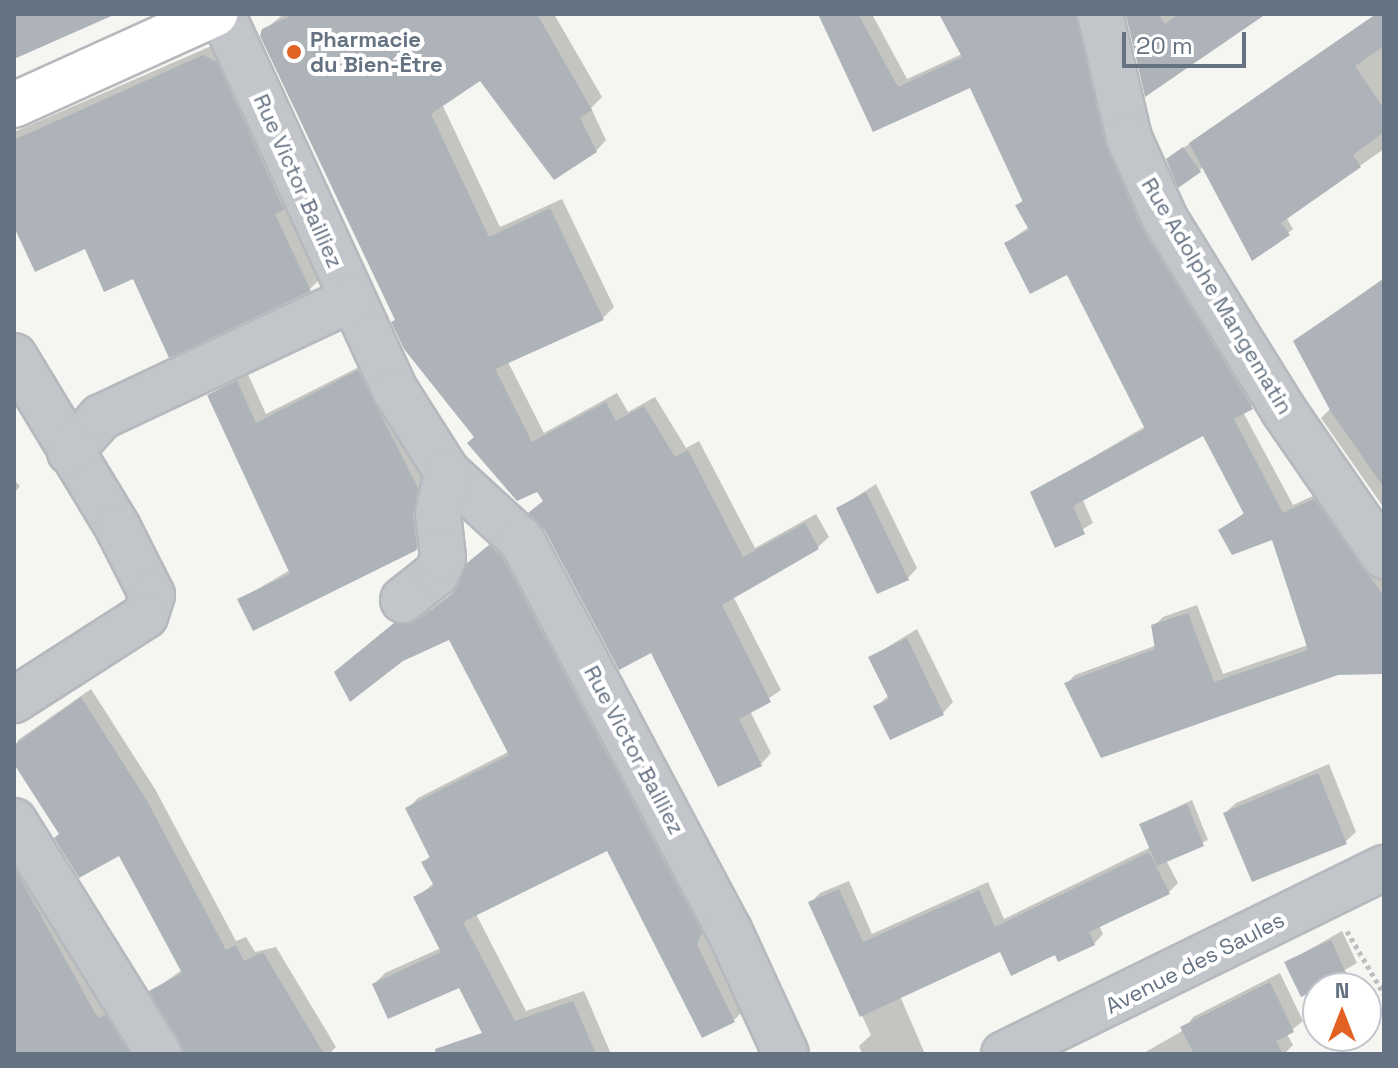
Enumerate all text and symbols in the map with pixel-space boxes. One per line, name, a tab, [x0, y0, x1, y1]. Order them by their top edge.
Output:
scale bar	[1126, 16, 1250, 66]
place label: Pharmacie du Bien-Être	[310, 26, 443, 78]
text: 20 m	[1136, 30, 1193, 61]
marker: Pharmacie du Bien-Être	[285, 43, 303, 61]
street label: Rue Victor Bailliez	[248, 90, 348, 272]
street label: Rue Adolphe Mangematin	[1136, 173, 1298, 419]
street label: Rue Victor Bailliez	[578, 661, 690, 839]
street label: Avenue des Saules	[1101, 906, 1289, 1020]
north arrow	[1302, 972, 1382, 1052]
text: N	[1335, 976, 1349, 1004]

